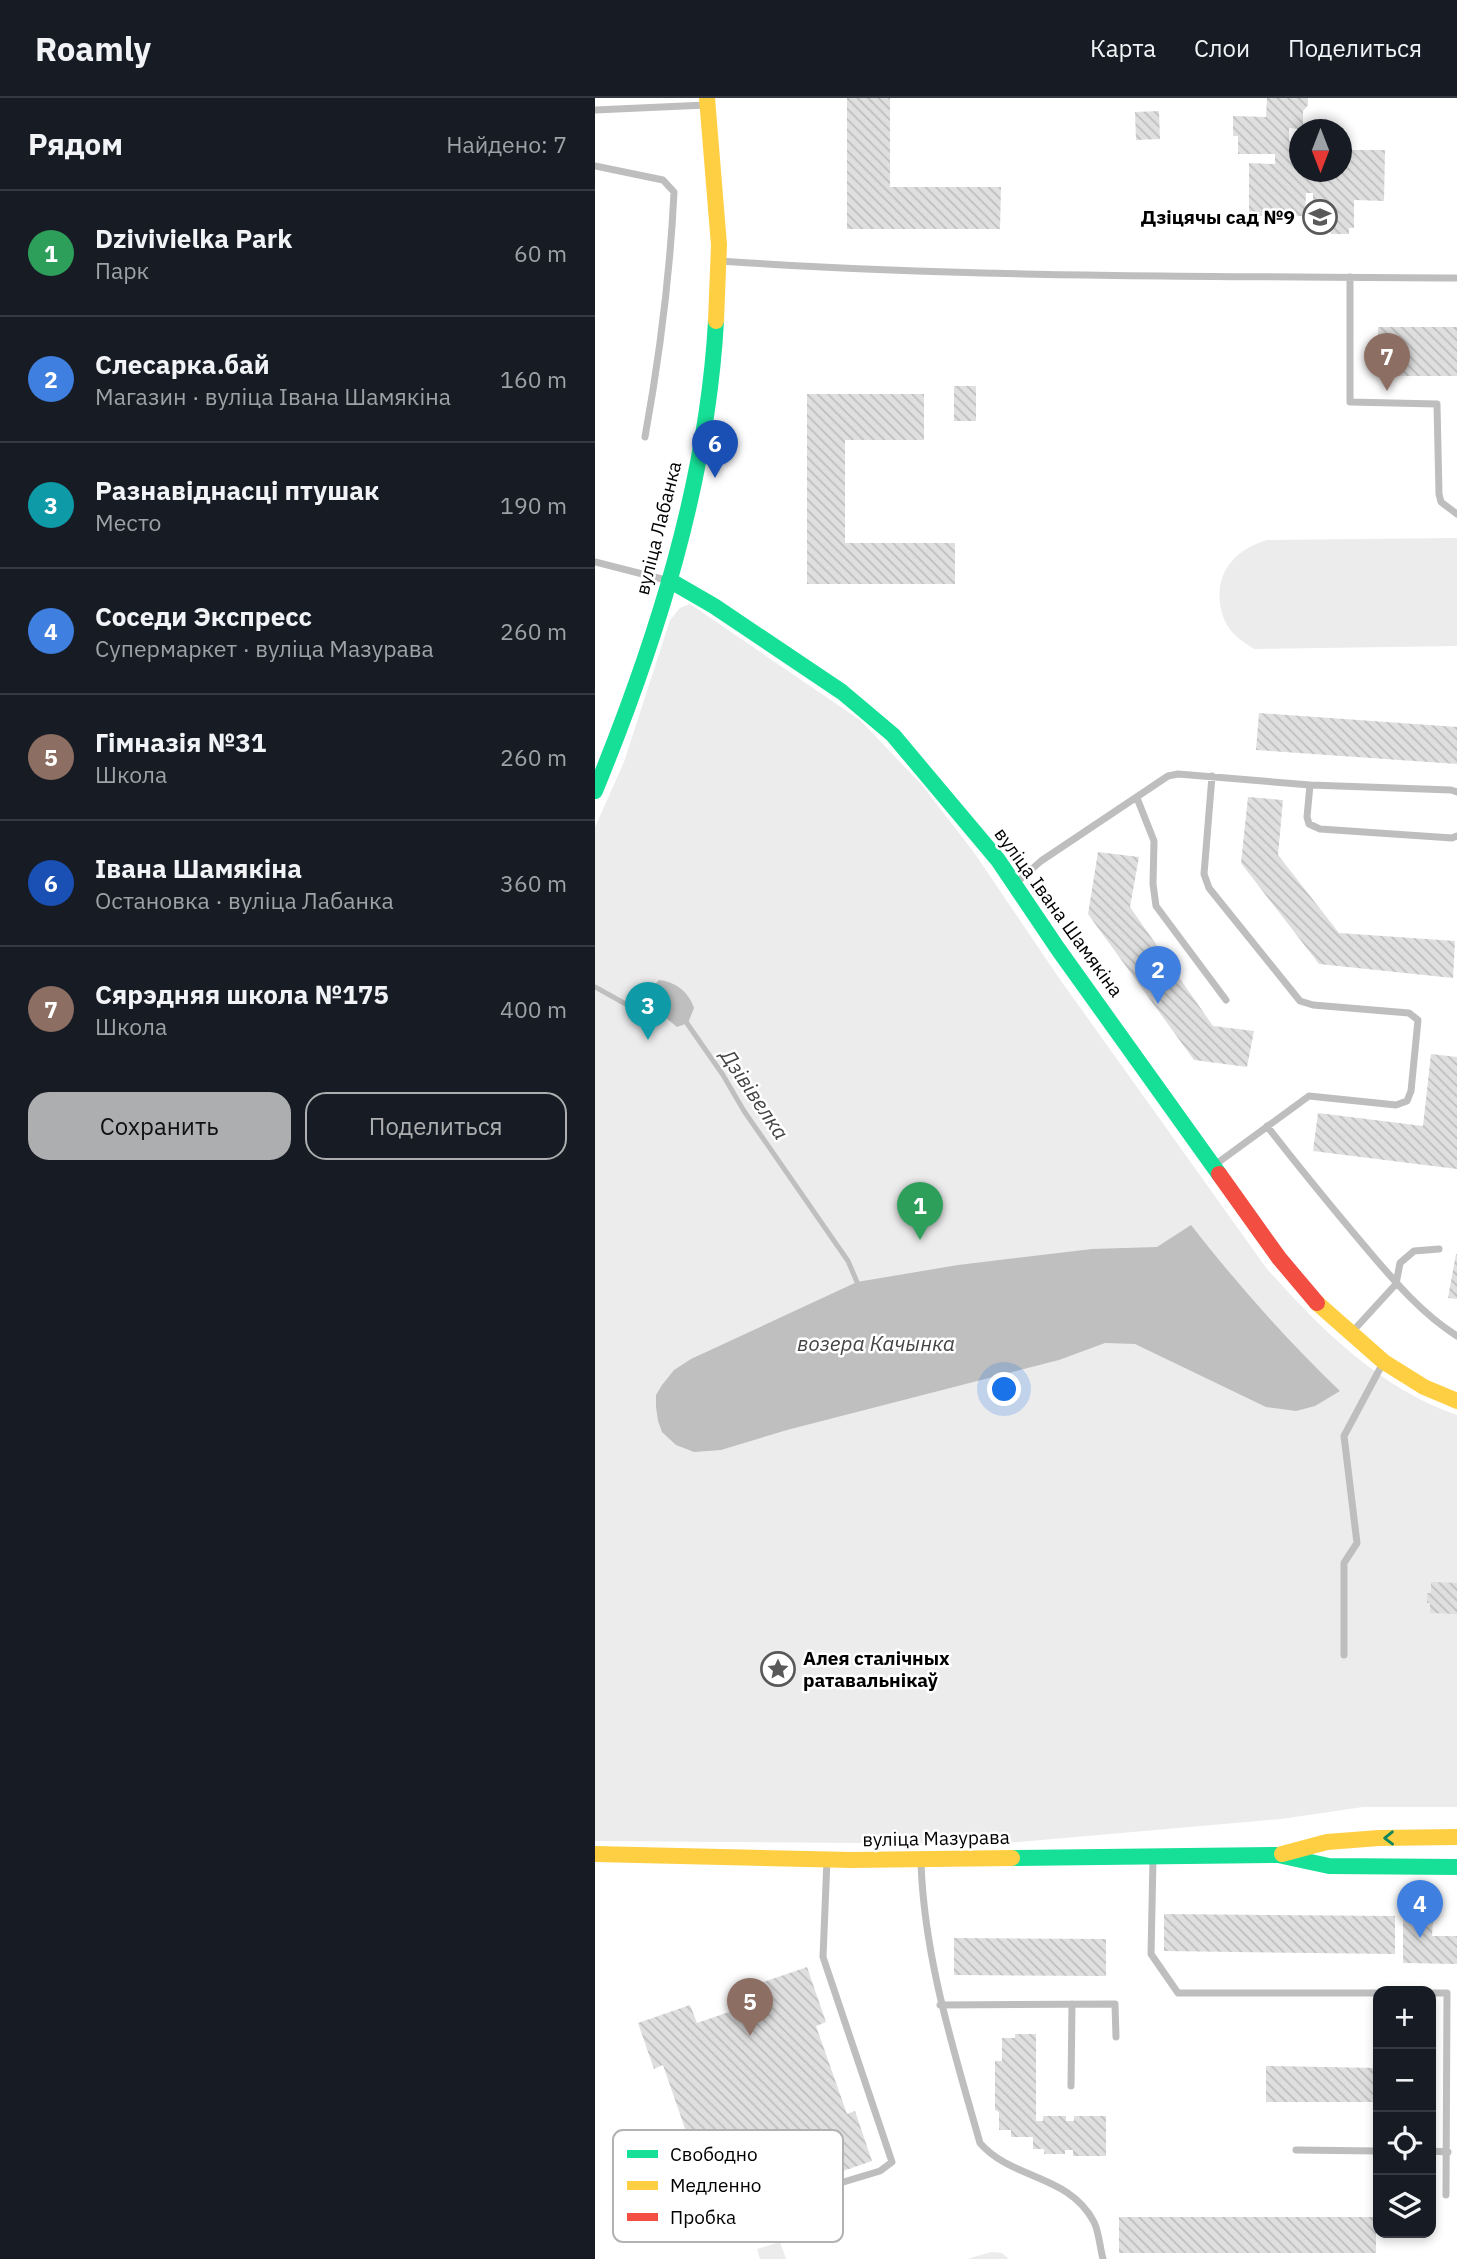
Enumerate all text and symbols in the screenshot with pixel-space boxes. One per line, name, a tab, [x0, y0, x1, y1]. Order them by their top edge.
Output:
text: Roamly	[35, 27, 151, 70]
text: Карта	[1090, 32, 1156, 64]
text: Слои	[1194, 32, 1250, 64]
text: Поделиться	[1288, 32, 1422, 64]
north arrow	[1289, 119, 1352, 182]
text: Рядом	[28, 124, 123, 163]
text: Найдено: 7	[446, 129, 567, 159]
school or university icon: Дзіцячы сад №9	[1301, 198, 1339, 236]
place label: Дзіцячы сад №9	[1141, 205, 1295, 229]
text: Dzivivielka Park	[95, 221, 292, 255]
text: 1	[44, 238, 58, 268]
text: 60 m	[514, 238, 567, 268]
text: Парк	[95, 255, 149, 285]
pin: 7	[1364, 333, 1410, 391]
text: Слесарка.бай	[95, 347, 270, 381]
text: 2	[44, 364, 58, 394]
text: 160 m	[500, 364, 567, 394]
text: Магазин · вуліца Івана Шамякіна	[95, 381, 451, 411]
pin: 6	[692, 420, 738, 478]
street label: вуліца Лабанка	[630, 459, 686, 597]
text: Разнавіднасці птушак	[95, 473, 379, 507]
text: 3	[44, 490, 58, 520]
text: 190 m	[500, 490, 567, 520]
text: Место	[95, 507, 161, 537]
text: Соседи Экспресс	[95, 599, 312, 633]
text: 4	[44, 616, 58, 646]
text: 260 m	[500, 616, 567, 646]
text: Супермаркет · вуліца Мазурава	[95, 633, 434, 663]
text: Гімназія №31	[95, 725, 266, 759]
text: 5	[44, 742, 58, 772]
text: 260 m	[500, 742, 567, 772]
text: Школа	[95, 759, 167, 789]
street label: вуліца Івана Шамякіна	[990, 823, 1128, 1001]
text: Івана Шамякіна	[95, 851, 302, 885]
text: 6	[44, 868, 58, 898]
text: 360 m	[500, 868, 567, 898]
text: Остановка · вуліца Лабанка	[95, 885, 394, 915]
pin: 2	[1135, 946, 1181, 1004]
text: Сярэдняя школа №175	[95, 977, 389, 1011]
pin: 3	[625, 982, 671, 1040]
text: 7	[44, 994, 58, 1024]
text: 400 m	[500, 994, 567, 1024]
text: Школа	[95, 1011, 167, 1041]
water label: Дзівівелка	[713, 1042, 796, 1145]
button: Сохранить	[28, 1092, 291, 1160]
button: Поделиться	[305, 1092, 567, 1160]
pin: 1	[897, 1182, 943, 1240]
water label: возера Качынка	[797, 1329, 955, 1357]
your location	[987, 1372, 1021, 1406]
place label: Алея сталічных ратавальнікаў	[803, 1646, 950, 1692]
place icon: Алея сталічных ратавальнікаў	[759, 1650, 797, 1688]
street label: вуліца Мазурава	[862, 1825, 1010, 1851]
one-way arrow	[1383, 1831, 1394, 1846]
pin: 4	[1397, 1880, 1443, 1938]
pin: 5	[727, 1978, 773, 2036]
map controls	[1373, 1986, 1436, 2238]
button: +	[1373, 1986, 1436, 2049]
button: −	[1373, 2049, 1436, 2112]
button: locate	[1373, 2112, 1436, 2175]
legend	[613, 2130, 843, 2242]
text: Свободно	[670, 2142, 758, 2166]
text: Медленно	[670, 2173, 761, 2197]
button: layers	[1373, 2175, 1436, 2238]
text: Пробка	[670, 2205, 736, 2229]

